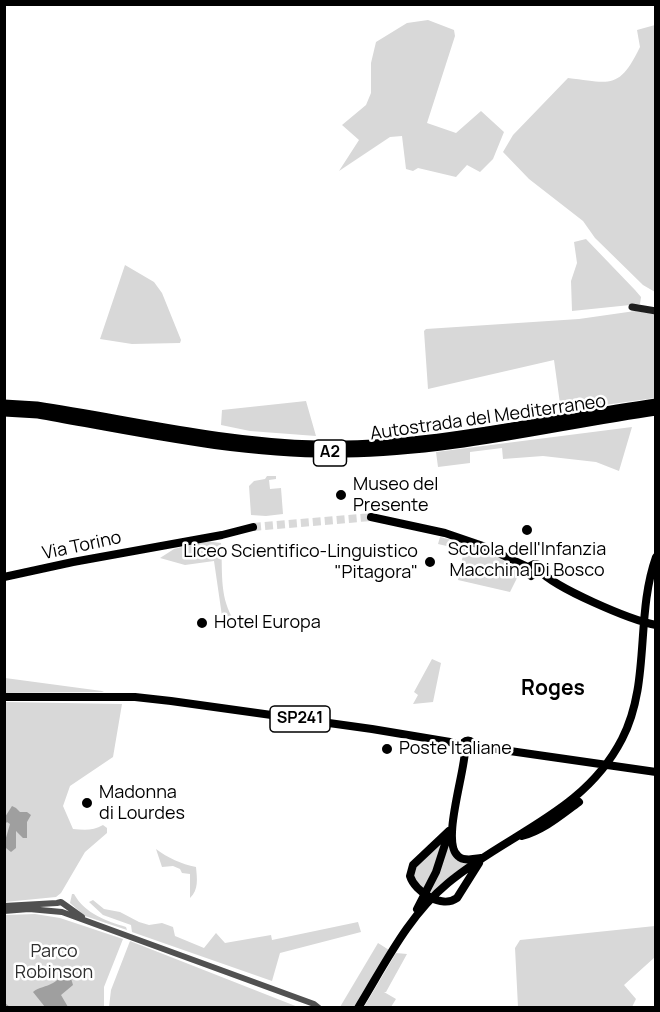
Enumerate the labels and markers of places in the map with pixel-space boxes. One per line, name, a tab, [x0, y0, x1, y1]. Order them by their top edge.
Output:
place label: Museo del Presente	[353, 474, 438, 516]
marker: Museo del Presente	[334, 488, 348, 502]
marker: Scuola dell'Infanzia Macchina Di Bosco	[520, 523, 534, 537]
place label: Scuola dell'Infanzia Macchina Di Bosco	[448, 539, 606, 582]
place label: Liceo Scientifico-Linguistico "Pitagora"	[183, 541, 418, 584]
marker: Liceo Scientifico-Linguistico "Pitagora"	[423, 555, 437, 569]
place label: Hotel Europa	[214, 612, 321, 634]
marker: Hotel Europa	[195, 616, 209, 630]
place label: Poste Italiane	[399, 738, 512, 760]
marker: Poste Italiane	[380, 742, 394, 756]
place label: Madonna di Lourdes	[99, 782, 185, 824]
marker: Madonna di Lourdes	[80, 796, 94, 810]

